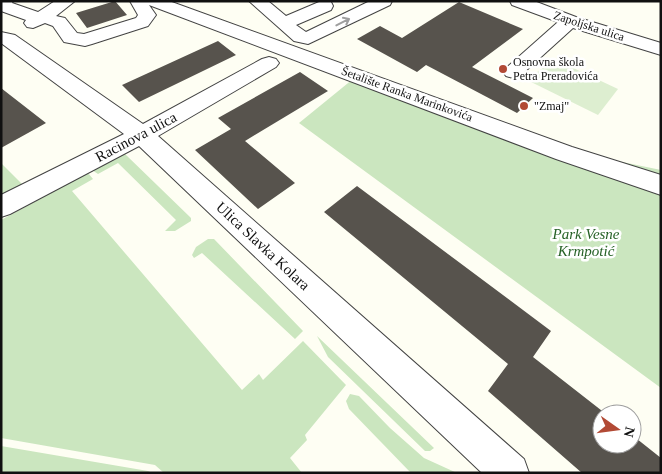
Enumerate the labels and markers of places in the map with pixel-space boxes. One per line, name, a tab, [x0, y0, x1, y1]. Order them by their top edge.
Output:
place label: Osnovna škola Petra Preradovića	[513, 55, 599, 83]
marker: Osnovna škola Petra Preradovića	[497, 63, 509, 75]
place label: "Zmaj"	[534, 99, 569, 113]
marker: "Zmaj"	[518, 100, 530, 112]

